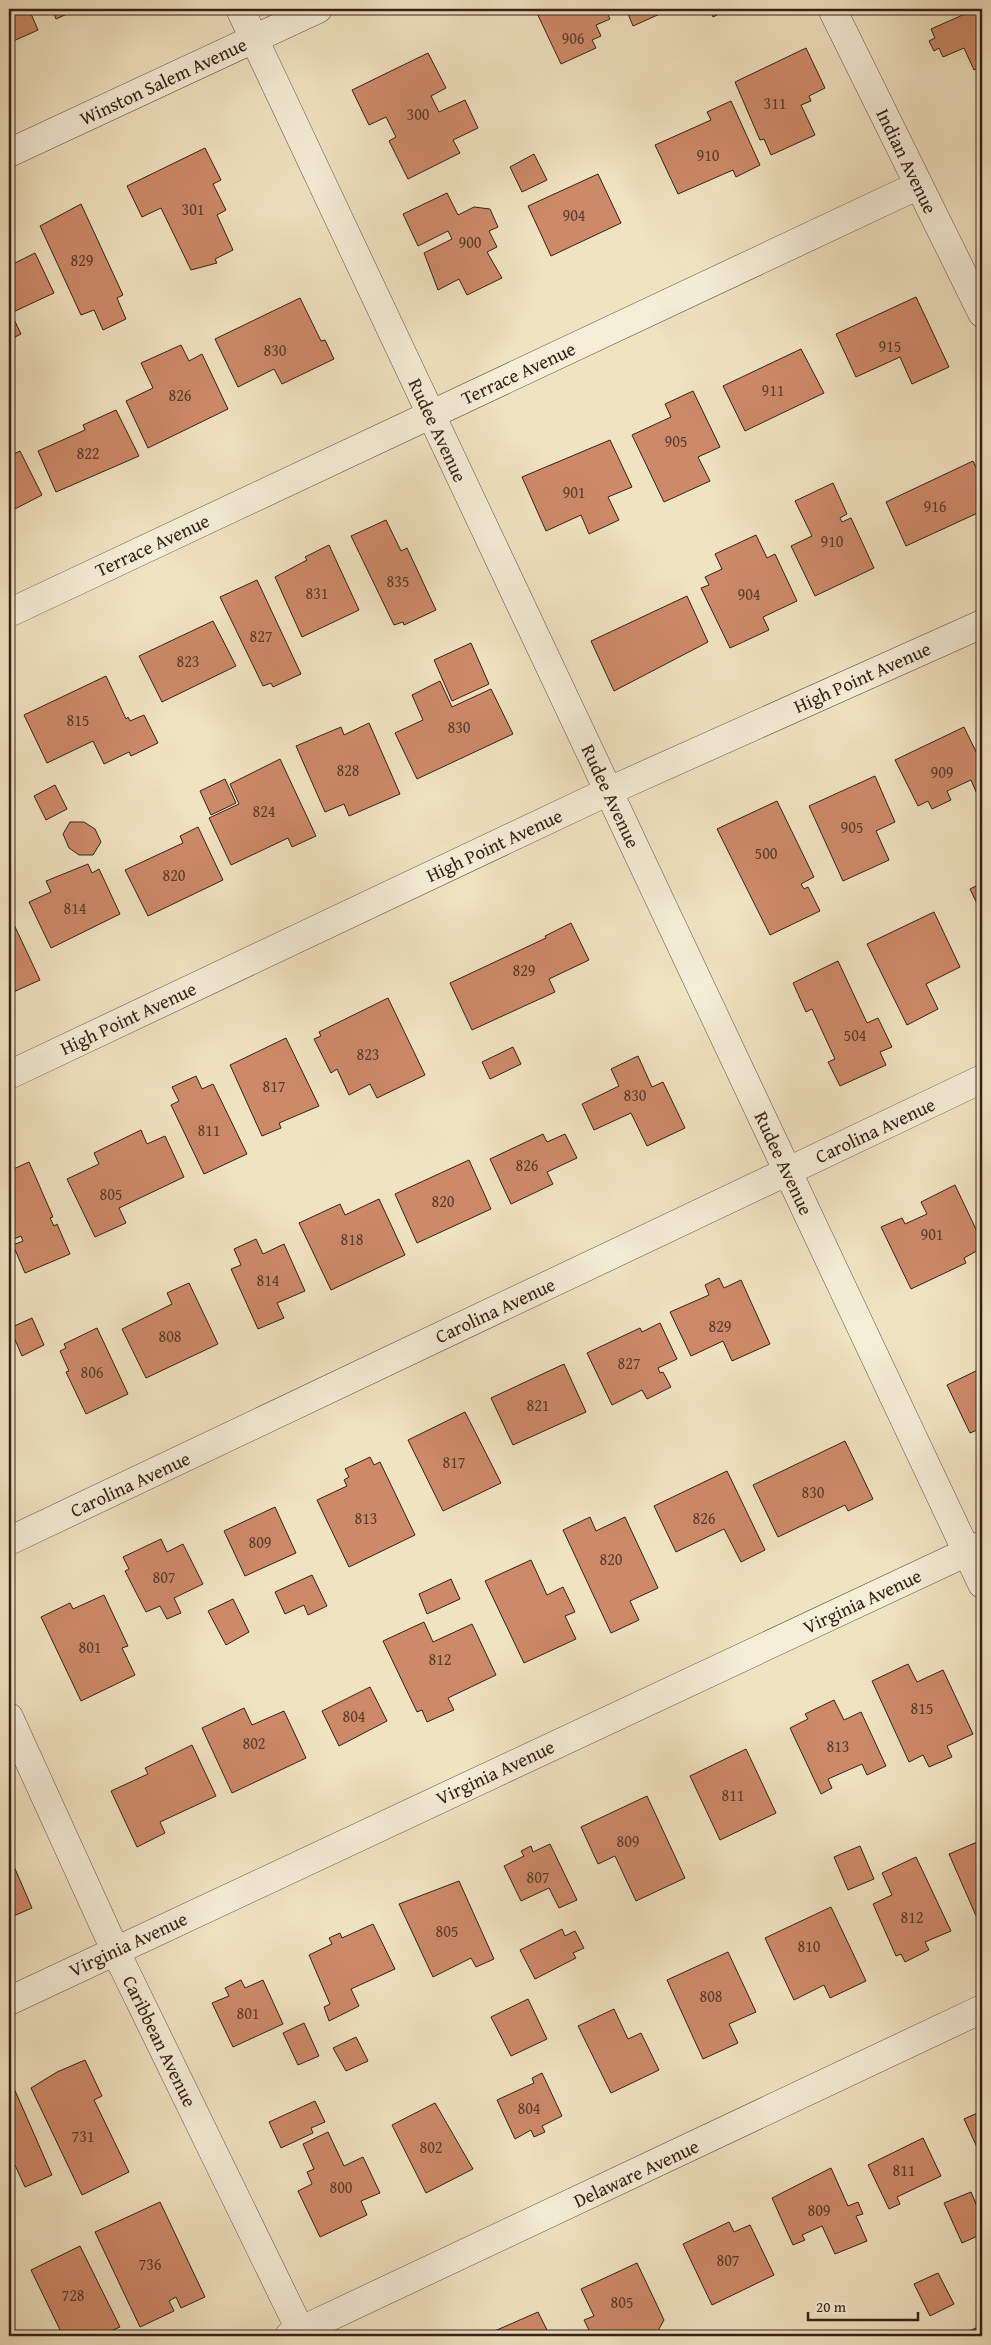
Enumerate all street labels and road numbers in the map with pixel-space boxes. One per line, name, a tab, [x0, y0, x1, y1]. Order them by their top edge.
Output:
street label: Winston Salem Avenue	[75, 30, 251, 132]
street label: Indian Avenue	[869, 104, 945, 219]
street label: Terrace Avenue	[456, 334, 580, 412]
street label: Rudee Avenue	[402, 373, 474, 487]
street label: Terrace Avenue	[90, 506, 214, 584]
street label: High Point Avenue	[789, 634, 935, 720]
street label: Rudee Avenue	[575, 739, 647, 853]
street label: High Point Avenue	[421, 801, 567, 889]
street label: High Point Avenue	[55, 974, 201, 1062]
street label: Carolina Avenue	[810, 1090, 940, 1170]
street label: Rudee Avenue	[748, 1106, 820, 1220]
street label: Carolina Avenue	[430, 1270, 560, 1350]
street label: Carolina Avenue	[65, 1444, 195, 1524]
street label: Virginia Avenue	[798, 1561, 926, 1641]
street label: Virginia Avenue	[431, 1732, 559, 1812]
street label: Virginia Avenue	[64, 1904, 192, 1984]
street label: Caribbean Avenue	[116, 1970, 204, 2112]
street label: Delaware Avenue	[569, 2132, 703, 2214]

